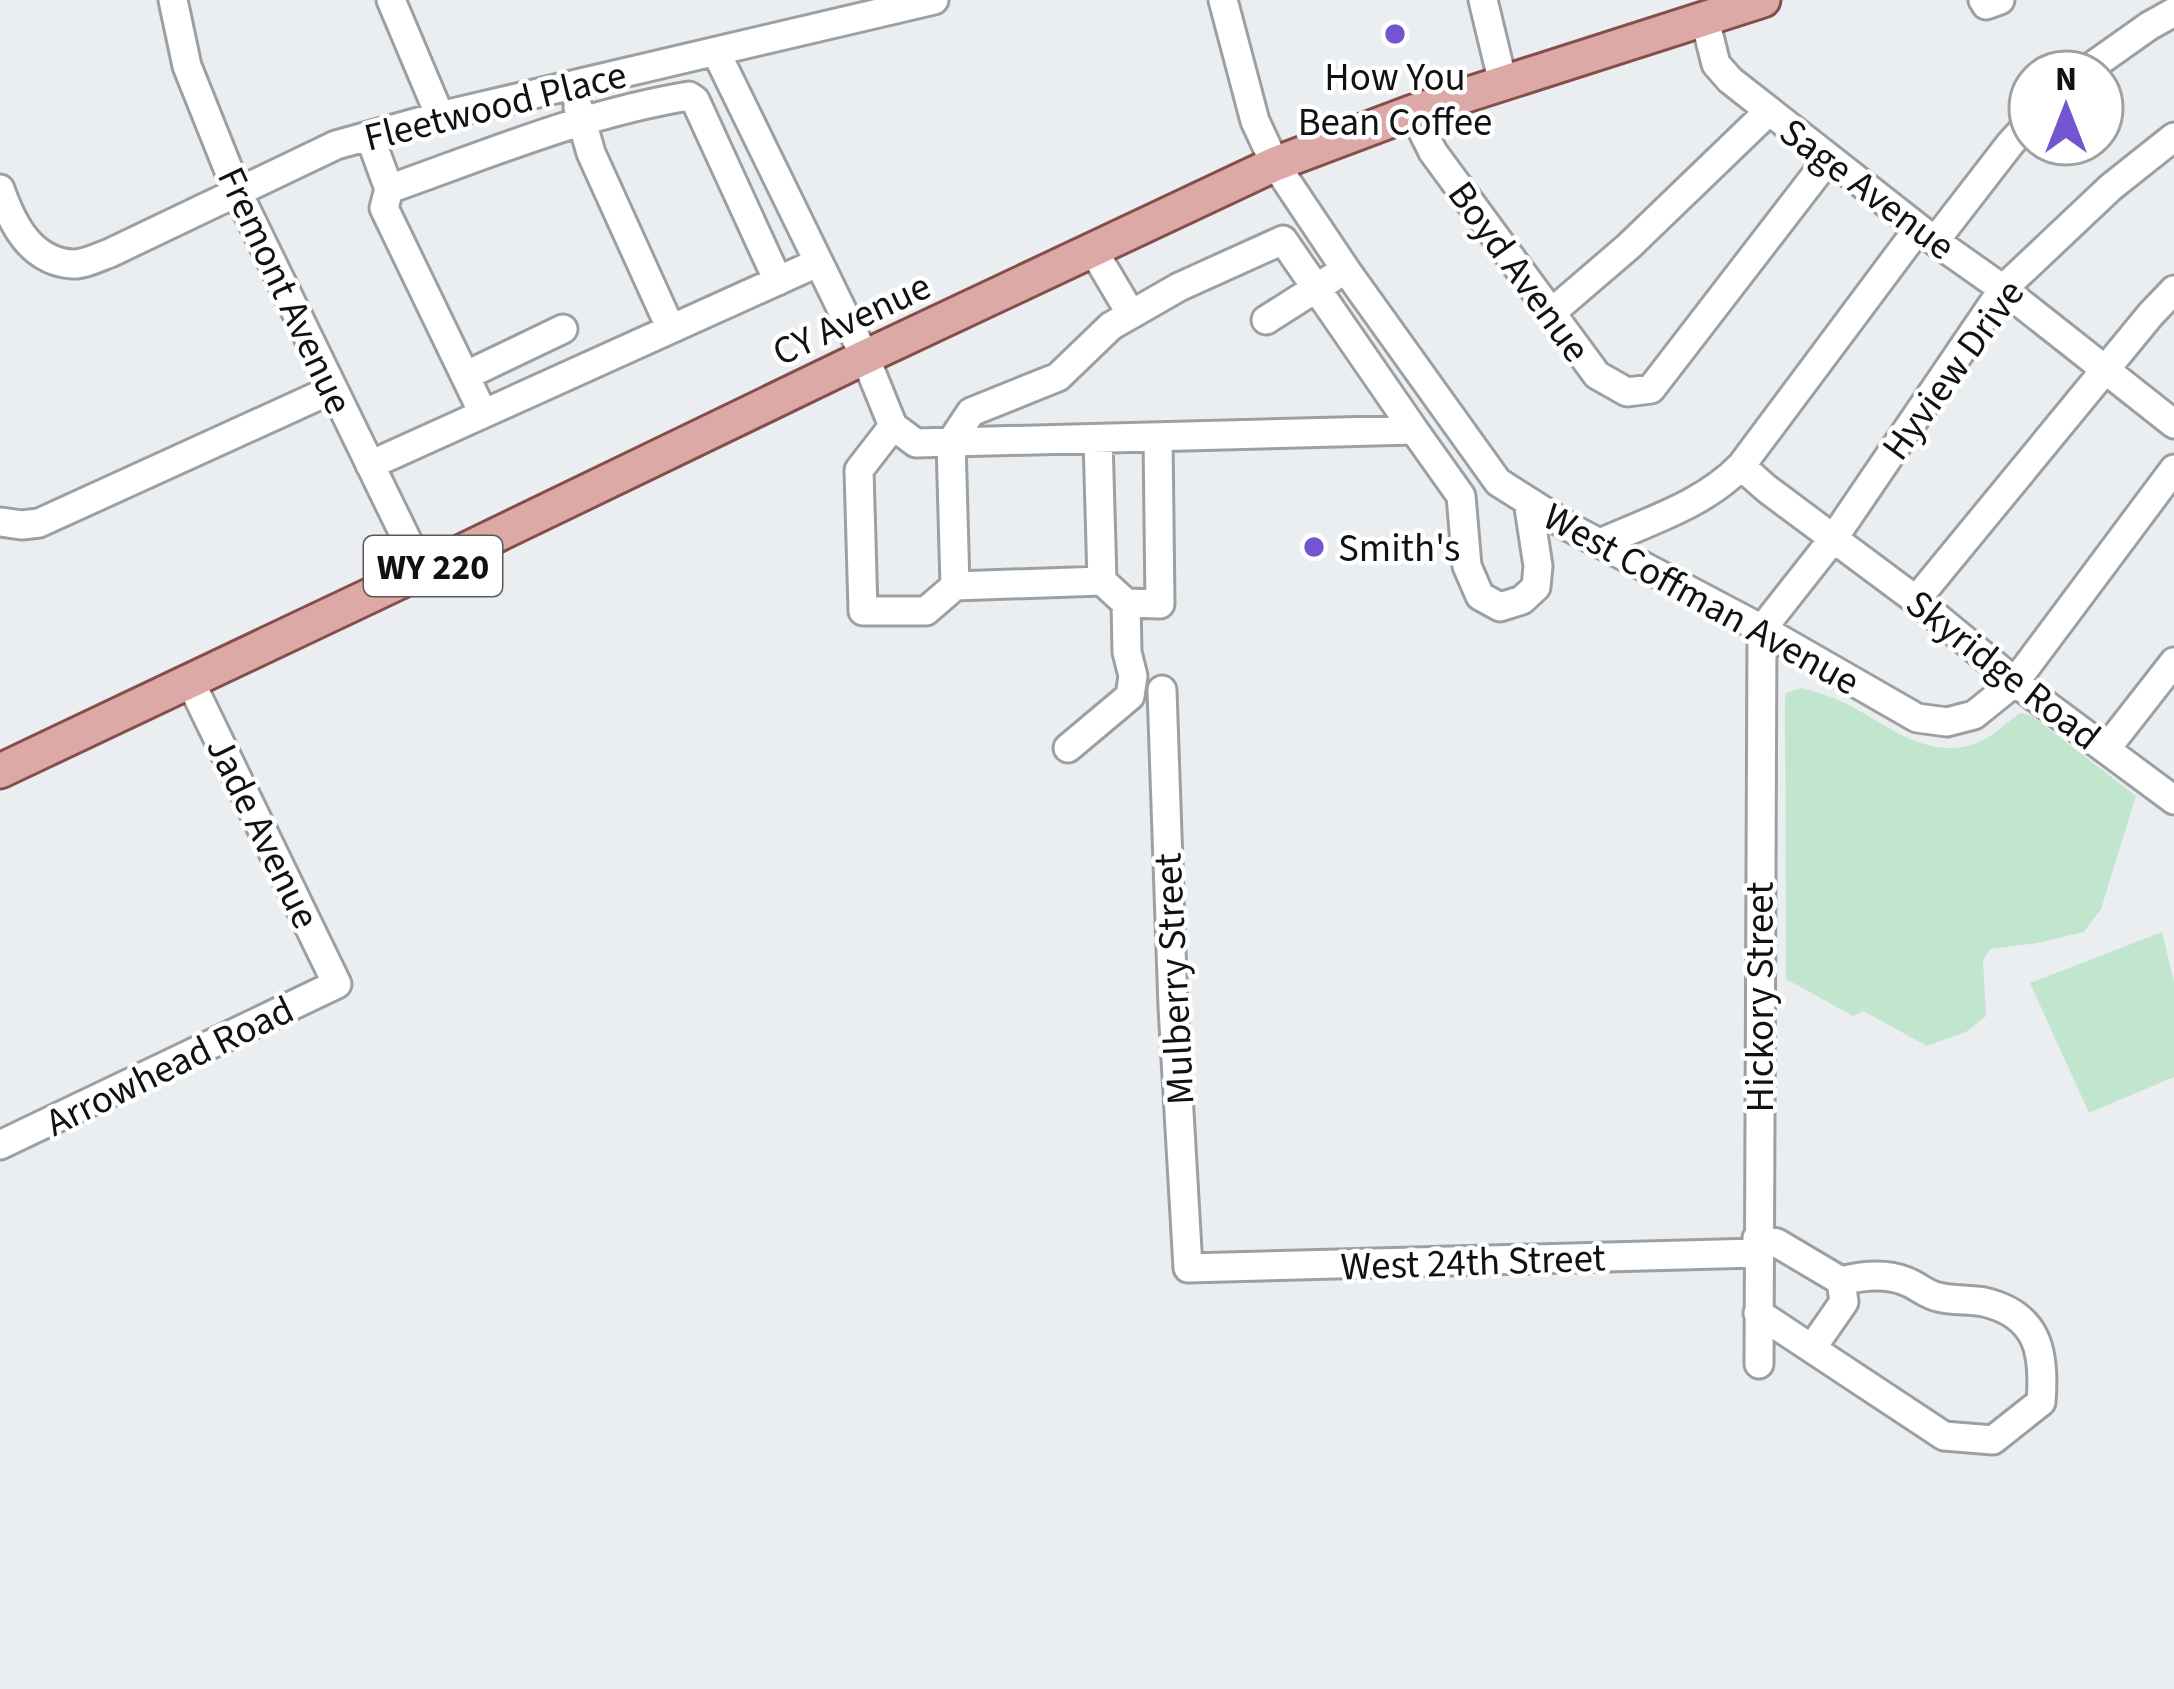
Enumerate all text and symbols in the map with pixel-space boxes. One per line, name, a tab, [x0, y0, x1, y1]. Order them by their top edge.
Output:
marker: How You Bean Coffee	[1382, 21, 1408, 47]
street label: Fleetwood Place	[359, 47, 632, 167]
north arrow	[2006, 48, 2126, 168]
place label: How You Bean Coffee	[1298, 50, 1492, 151]
text: N	[2055, 56, 2077, 103]
street label: Sage Avenue	[1767, 105, 1966, 274]
street label: Fremont Avenue	[202, 158, 366, 424]
street label: Boyd Avenue	[1434, 170, 1603, 374]
street label: CY Avenue	[764, 259, 940, 381]
street label: Hyview Drive	[1869, 268, 2038, 472]
street label: West Coffman Avenue	[1533, 490, 1869, 710]
place label: Smith's	[1338, 521, 1460, 577]
marker: Smith's	[1301, 534, 1327, 560]
road number: WY 220	[364, 536, 502, 596]
street label: Skyridge Road	[1894, 577, 2112, 764]
street label: Jade Avenue	[192, 727, 333, 938]
street label: Mulberry Street	[1140, 852, 1210, 1106]
street label: Hickory Street	[1733, 882, 1789, 1112]
street label: Arrowhead Road	[36, 983, 303, 1151]
street label: West 24th Street	[1340, 1230, 1607, 1296]

